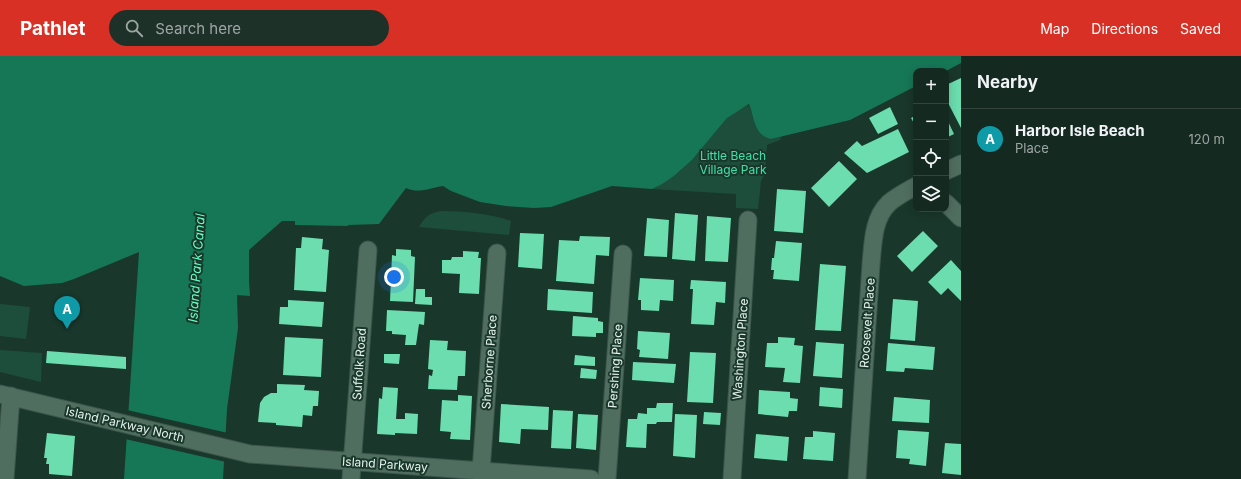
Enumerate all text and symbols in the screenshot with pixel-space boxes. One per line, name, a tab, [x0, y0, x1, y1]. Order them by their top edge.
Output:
search box	[109, 10, 389, 46]
text: Pathlet	[20, 17, 85, 40]
icon: search	[123, 17, 145, 39]
text: Search here	[155, 19, 241, 38]
text: Map	[1040, 20, 1069, 37]
text: Directions	[1091, 20, 1158, 37]
text: Saved	[1180, 20, 1221, 37]
map controls	[913, 68, 949, 212]
button: +	[913, 68, 949, 104]
text: Nearby	[977, 72, 1038, 92]
button: −	[913, 104, 949, 140]
text: Harbor Isle Beach	[1015, 121, 1145, 140]
text: A	[985, 131, 995, 147]
text: 120 m	[1189, 131, 1225, 147]
button: locate	[913, 140, 949, 176]
text: Place	[1015, 140, 1049, 156]
park label: Little Beach Village Park	[699, 148, 767, 177]
button: layers	[913, 176, 949, 212]
water label: Island Park Canal	[184, 212, 208, 323]
your location	[384, 267, 404, 287]
street label: Roosevelt Place	[856, 278, 878, 368]
pin: A	[54, 296, 80, 329]
street label: Washington Place	[729, 298, 751, 400]
street label: Sherborne Place	[478, 314, 500, 410]
street label: Pershing Place	[605, 323, 625, 409]
street label: Suffolk Road	[349, 328, 369, 400]
street label: Island Parkway North	[64, 403, 186, 445]
street label: Island Parkway	[342, 454, 429, 474]

